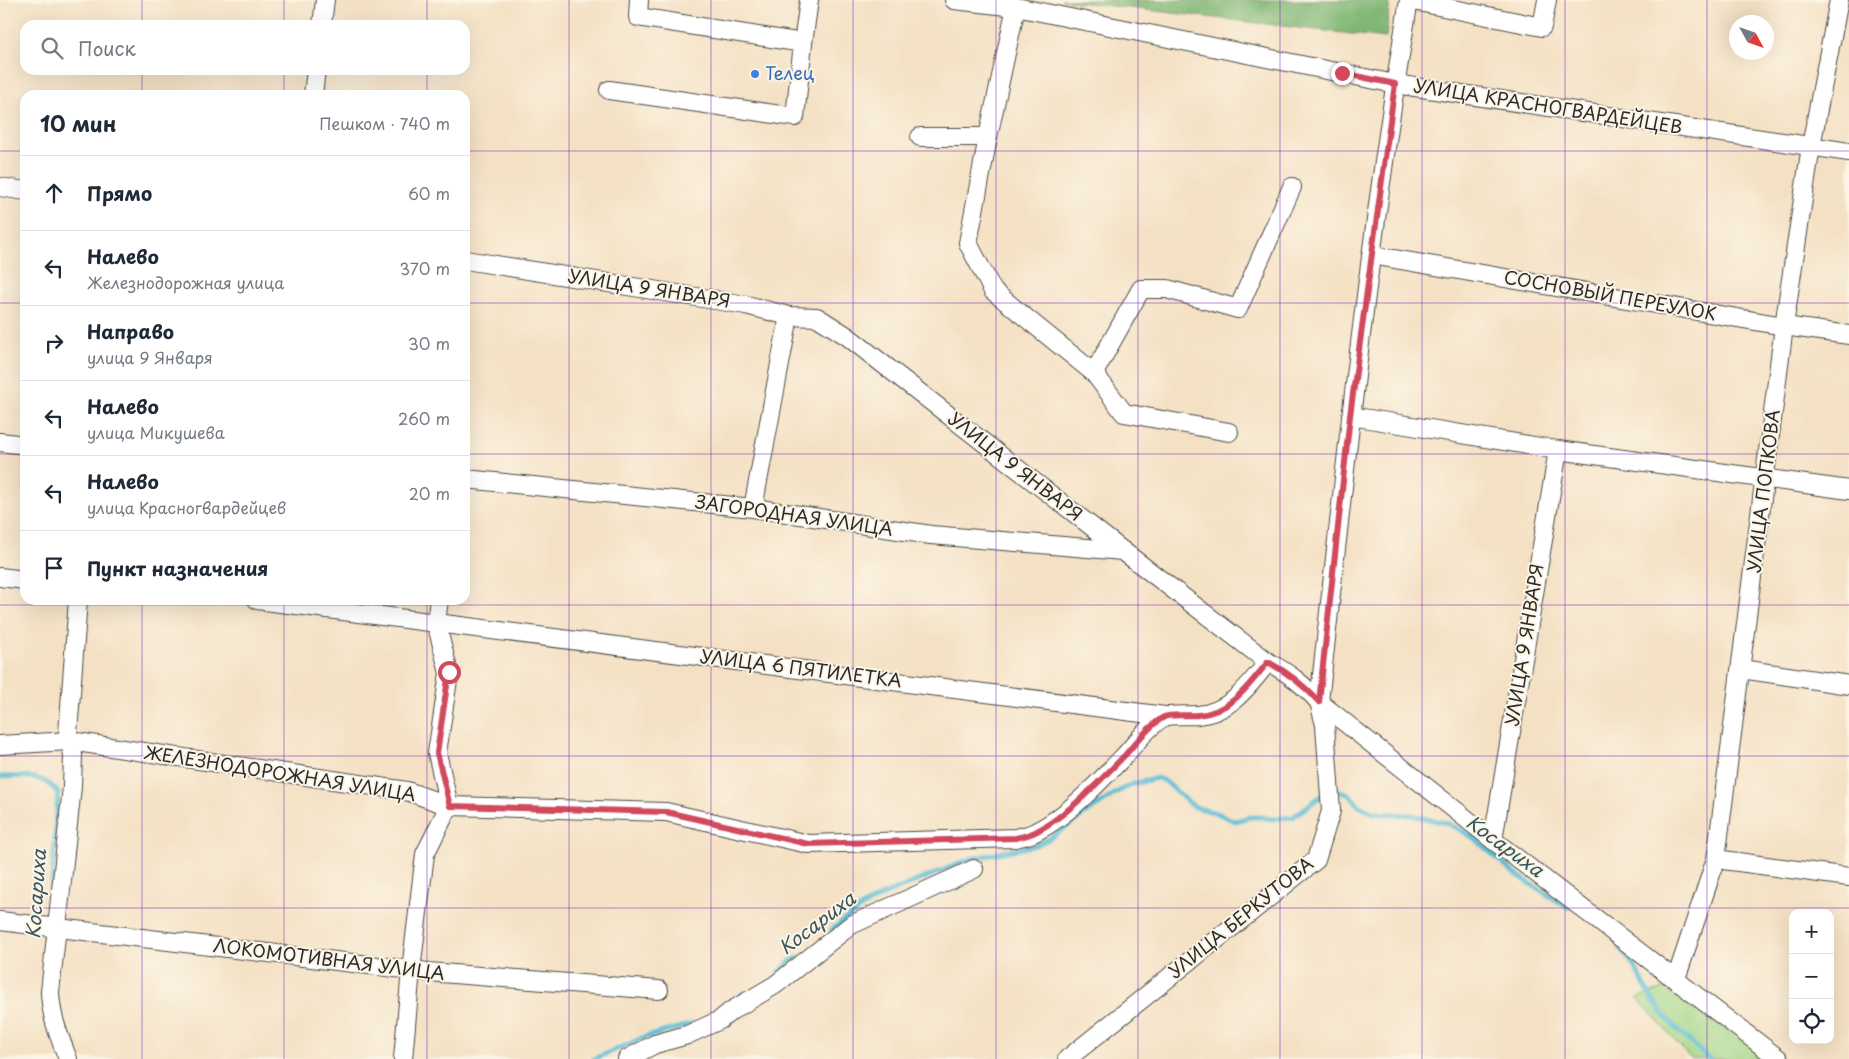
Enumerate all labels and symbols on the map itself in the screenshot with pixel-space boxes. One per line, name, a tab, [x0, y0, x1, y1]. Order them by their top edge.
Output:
north arrow	[1729, 15, 1774, 60]
place label: Телец	[765, 59, 815, 86]
route end	[1331, 62, 1354, 85]
marker: Телец	[749, 68, 761, 80]
street label: УЛИЦА КРАСНОГВАРДЕЙЦЕВ	[1412, 71, 1684, 140]
street label: УЛИЦА 9 ЯНВАРЯ	[566, 261, 732, 314]
street label: СОСНОВЫЙ ПЕРЕУЛОК	[1502, 263, 1719, 327]
street label: УЛИЦА 9 ЯНВАРЯ	[943, 405, 1089, 527]
street label: УЛИЦА ПОПКОВА	[1739, 408, 1786, 574]
street label: ЗАГОРОДНАЯ УЛИЦА	[694, 487, 895, 542]
street label: УЛИЦА 9 ЯНВАРЯ	[1497, 562, 1550, 728]
street label: УЛИЦА 6 ПЯТИЛЕТКА	[699, 642, 904, 693]
route start	[438, 661, 461, 684]
street label: ЖЕЛЕЗНОДОРОЖНАЯ УЛИЦА	[142, 738, 418, 807]
water label: Косариха	[1461, 808, 1551, 883]
water label: Косариха	[18, 847, 52, 940]
street label: УЛИЦА БЕРКУТОВА	[1162, 850, 1318, 984]
water label: Косариха	[772, 883, 861, 960]
street label: ЛОКОМОТИВНАЯ УЛИЦА	[212, 931, 447, 986]

